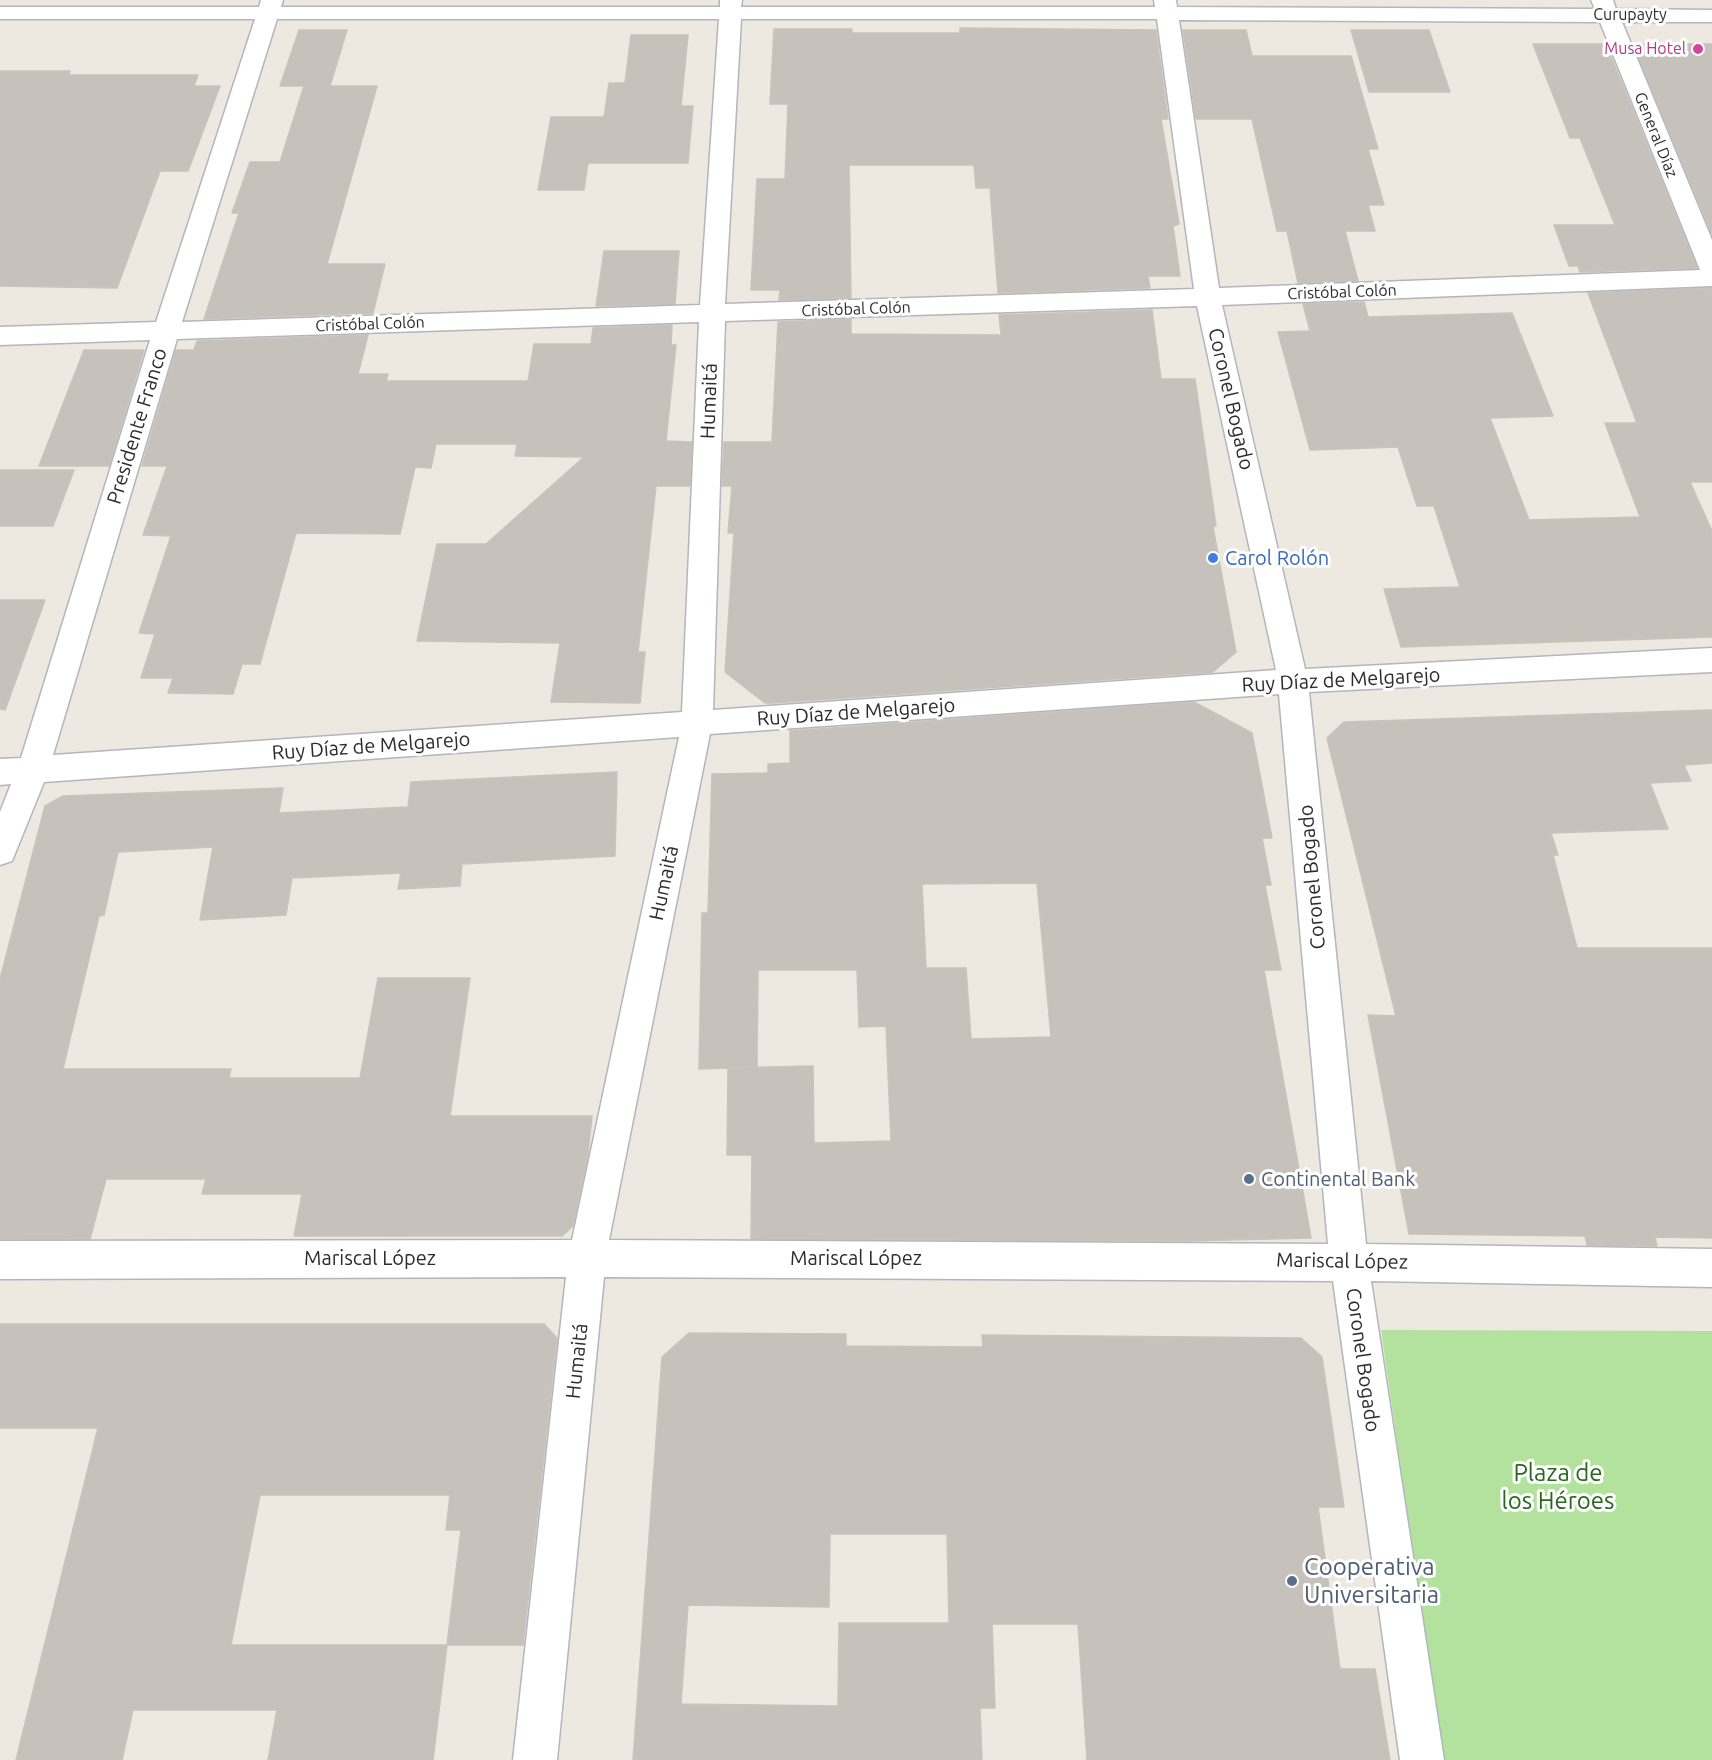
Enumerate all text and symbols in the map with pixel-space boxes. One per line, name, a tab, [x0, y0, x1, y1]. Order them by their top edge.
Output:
street label: Curupayty	[1593, 5, 1667, 25]
place label: Musa Hotel	[1604, 39, 1686, 59]
marker: Musa Hotel	[1691, 42, 1705, 56]
street label: General Díaz	[1630, 90, 1682, 180]
street label: Cristóbal Colón	[1287, 280, 1397, 304]
street label: Cristóbal Colón	[801, 297, 911, 321]
street label: Cristóbal Colón	[315, 312, 425, 336]
street label: Coronel Bogado	[1203, 326, 1259, 472]
street label: Presidente Franco	[102, 345, 172, 507]
street label: Humaitá	[696, 363, 722, 439]
place label: Carol Rolón	[1225, 546, 1329, 570]
marker: Carol Rolón	[1206, 551, 1220, 565]
street label: Ruy Díaz de Melgarejo	[1241, 663, 1441, 697]
street label: Ruy Díaz de Melgarejo	[756, 693, 956, 731]
street label: Ruy Díaz de Melgarejo	[271, 727, 471, 765]
street label: Coronel Bogado	[1294, 804, 1330, 950]
street label: Humaitá	[644, 843, 684, 923]
place label: Continental Bank	[1261, 1167, 1415, 1191]
marker: Continental Bank	[1242, 1172, 1256, 1186]
street label: Mariscal López	[304, 1246, 436, 1270]
street label: Mariscal López	[790, 1246, 922, 1270]
street label: Mariscal López	[1276, 1248, 1408, 1274]
street label: Coronel Bogado	[1341, 1287, 1385, 1433]
street label: Humaitá	[561, 1322, 593, 1400]
park label: Plaza de los Héroes	[1502, 1459, 1614, 1515]
place label: Cooperativa Universitaria	[1304, 1553, 1439, 1609]
marker: Cooperativa Universitaria	[1285, 1574, 1299, 1588]

